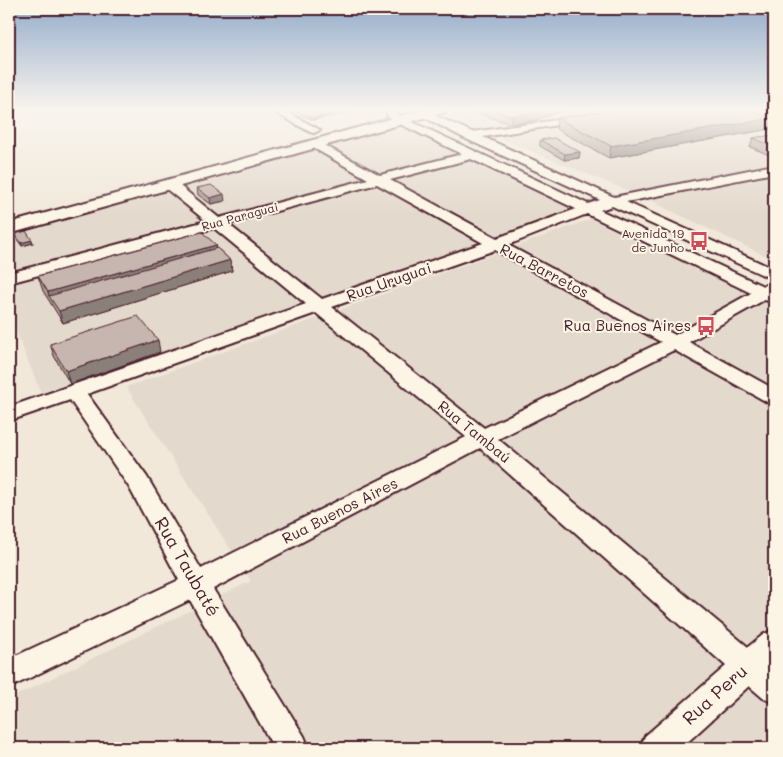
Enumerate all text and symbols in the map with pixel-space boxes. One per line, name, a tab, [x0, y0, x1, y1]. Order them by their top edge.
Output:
street label: Rua Paraguai	[200, 198, 280, 234]
place label: Avenida 19 de Junho	[621, 225, 684, 255]
bus stop icon: Avenida 19 de Junho	[688, 230, 710, 252]
street label: Rua Barretos	[497, 238, 592, 302]
street label: Rua Uruguai	[344, 257, 434, 305]
place label: Rua Buenos Aires	[564, 315, 691, 335]
bus stop icon: Rua Buenos Aires	[695, 315, 717, 337]
street label: Rua Tambaú	[434, 396, 515, 467]
street label: Rua Buenos Aires	[278, 472, 401, 548]
street label: Rua Taubaté	[150, 512, 226, 621]
street label: Rua Peru	[677, 659, 752, 730]

